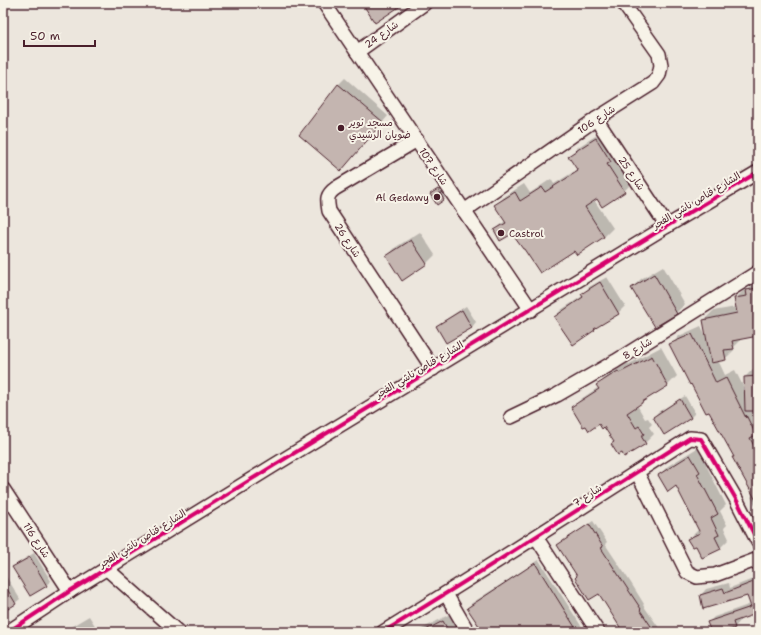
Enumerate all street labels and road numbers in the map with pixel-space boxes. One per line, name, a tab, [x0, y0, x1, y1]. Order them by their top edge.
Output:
street label: شارع 24	[362, 18, 401, 52]
street label: شارع 106	[575, 102, 618, 138]
street label: شارع 107	[416, 145, 451, 188]
street label: شارع 25	[615, 154, 648, 193]
street label: الشارع قناص ناشي الفجر	[649, 169, 744, 235]
street label: شارع 26	[331, 221, 364, 261]
street label: شارع 8	[620, 334, 655, 363]
street label: الشارع قناص ناشي الفجر	[372, 338, 467, 404]
street label: شارع 7	[570, 481, 605, 510]
street label: الشارع قناص ناشي الفجر	[95, 506, 190, 574]
street label: شارع 116	[19, 520, 53, 561]

